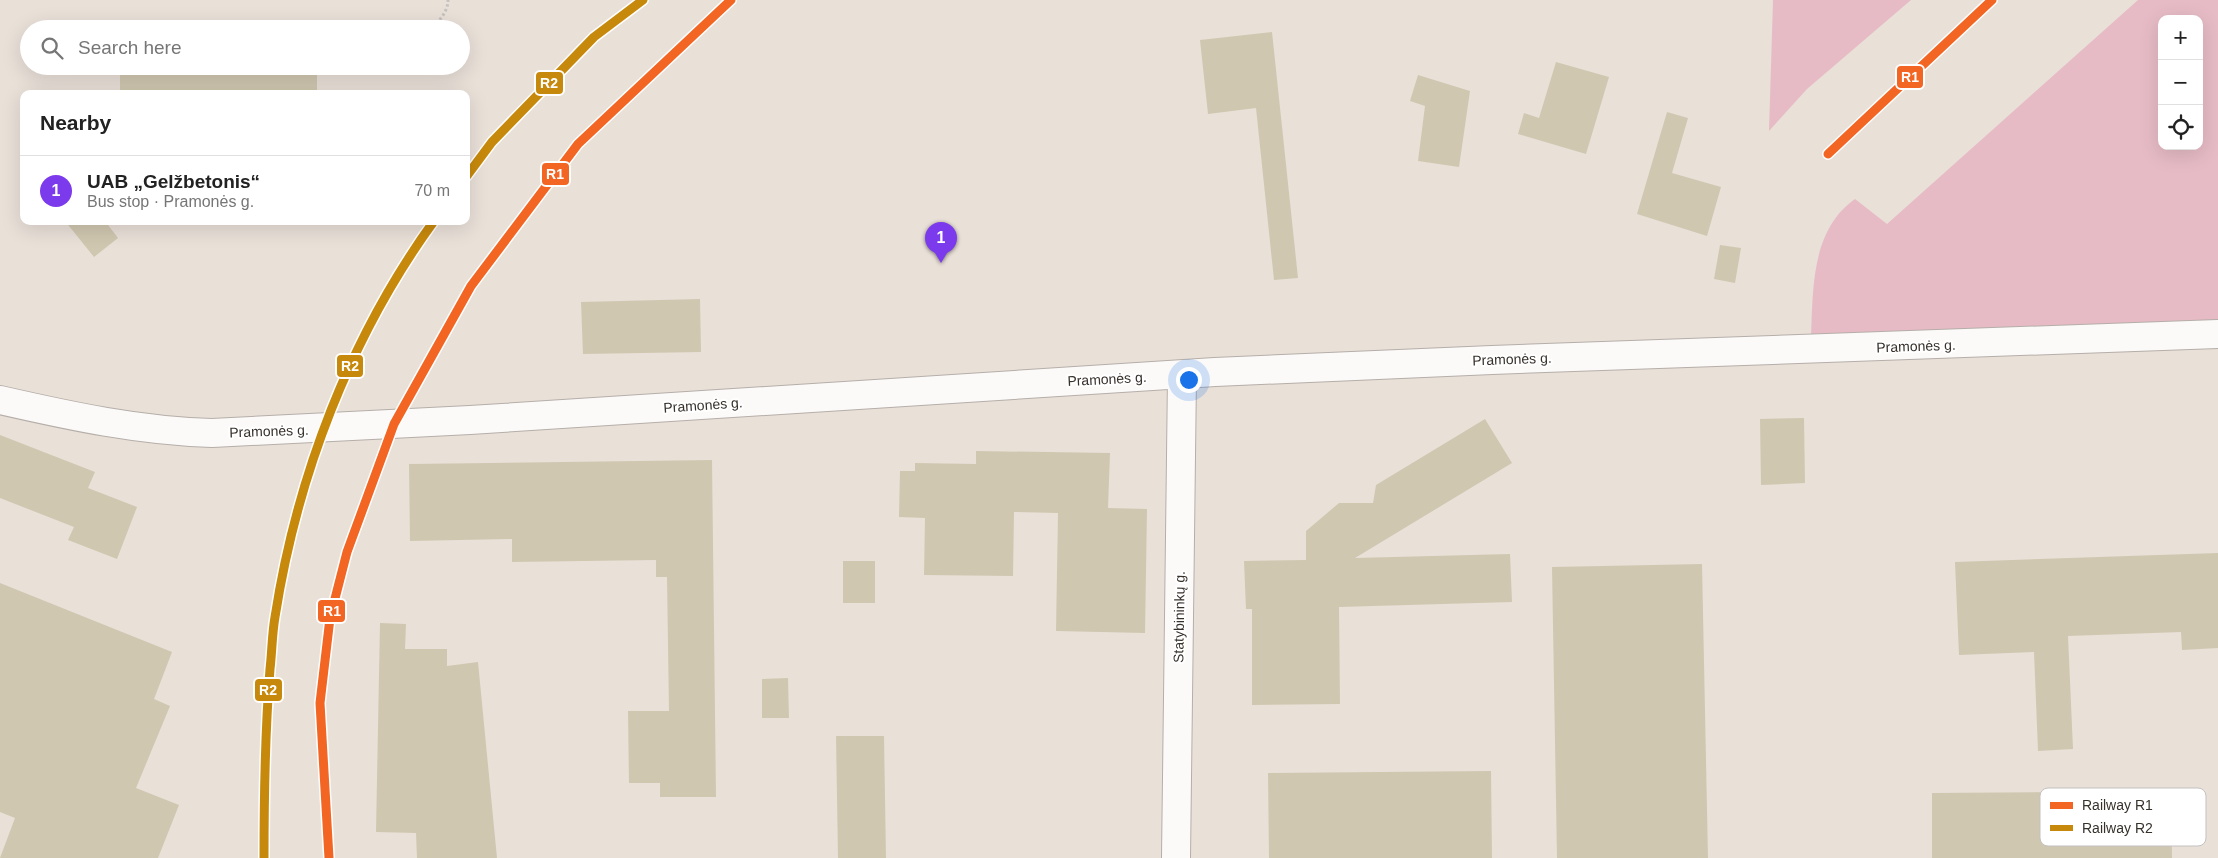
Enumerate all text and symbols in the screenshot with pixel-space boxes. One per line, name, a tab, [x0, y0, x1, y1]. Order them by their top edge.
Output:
map controls	[2158, 15, 2203, 150]
button: +	[2158, 15, 2203, 60]
search box	[20, 20, 470, 75]
icon: search	[38, 34, 66, 62]
text: Search here	[78, 37, 182, 58]
button: −	[2158, 60, 2203, 105]
line badge: R1	[1896, 65, 1924, 89]
text: R1	[1901, 69, 1919, 85]
line badge: R2	[535, 71, 564, 95]
text: R2	[540, 75, 558, 91]
button: locate	[2158, 105, 2203, 150]
text: Nearby	[40, 111, 111, 134]
line badge: R1	[541, 162, 570, 186]
text: R1	[546, 166, 564, 182]
text: UAB „Gelžbetonis“	[87, 171, 260, 192]
text: 1	[52, 182, 60, 199]
text: 70 m	[414, 182, 450, 199]
text: Bus stop · Pramonės g.	[87, 193, 254, 210]
pin: 1	[925, 222, 957, 263]
street label: Pramonės g.	[1876, 337, 1956, 355]
street label: Pramonės g.	[1472, 350, 1552, 368]
line badge: R2	[336, 354, 364, 378]
text: R2	[341, 358, 359, 374]
your location	[1176, 367, 1202, 393]
street label: Pramonės g.	[1067, 369, 1147, 389]
street label: Pramonės g.	[663, 394, 743, 416]
street label: Pramonės g.	[229, 422, 309, 440]
street label: Statybininkų g.	[1170, 571, 1188, 663]
line badge: R1	[317, 599, 346, 623]
text: R1	[323, 603, 341, 619]
line badge: R2	[254, 678, 283, 702]
text: R2	[259, 682, 277, 698]
legend	[2040, 788, 2206, 846]
text: Railway R1	[2082, 797, 2153, 813]
text: Railway R2	[2082, 820, 2153, 836]

